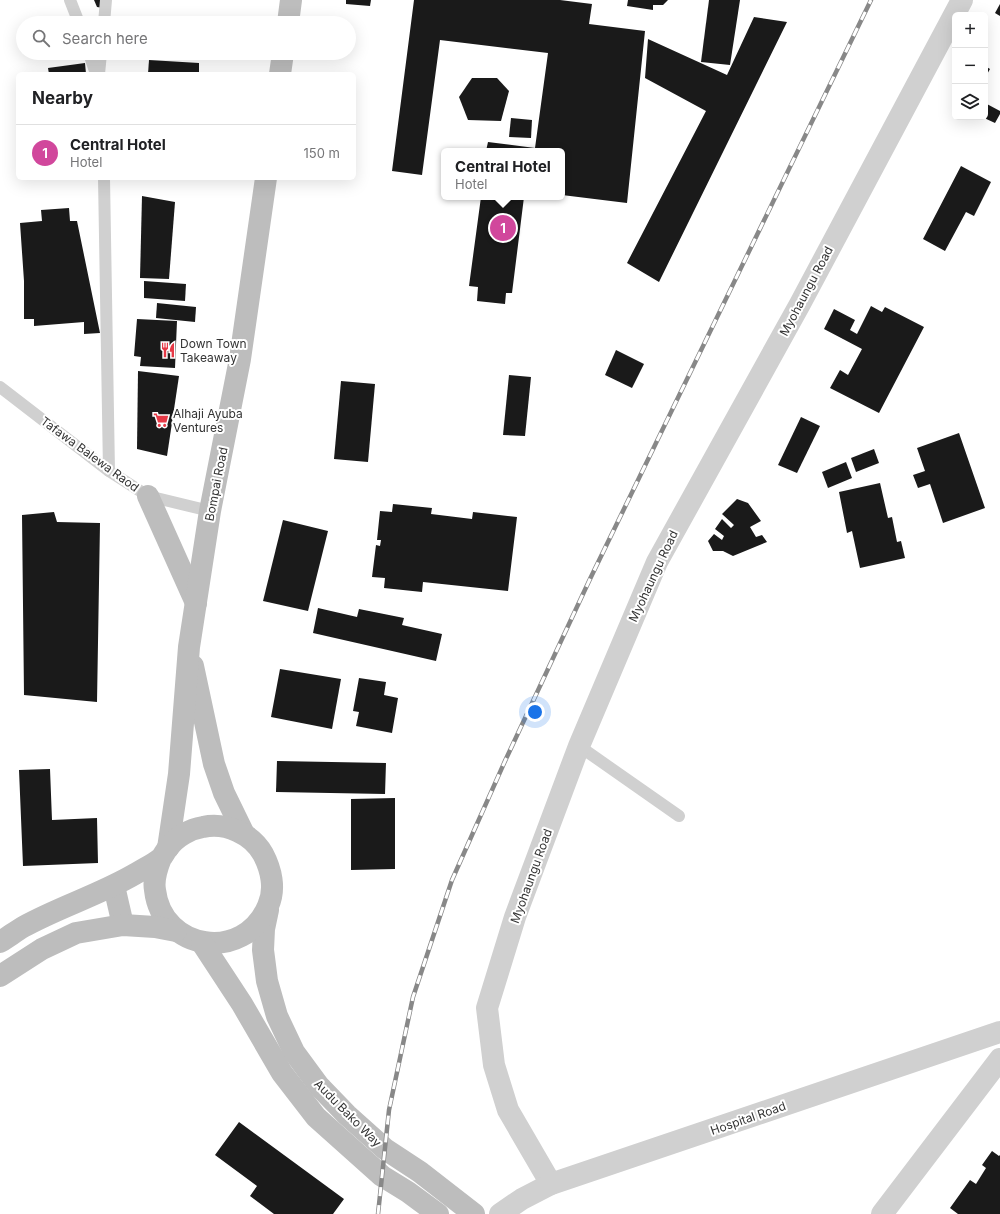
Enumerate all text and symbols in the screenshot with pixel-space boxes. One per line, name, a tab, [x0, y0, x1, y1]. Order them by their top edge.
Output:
map controls	[952, 12, 988, 120]
button: +	[952, 12, 988, 48]
search box	[16, 16, 356, 60]
icon: search	[30, 27, 52, 49]
text: Search here	[62, 29, 148, 48]
button: −	[952, 48, 988, 84]
button: layers	[952, 84, 988, 120]
text: Nearby	[32, 88, 93, 108]
text: Central Hotel	[70, 135, 166, 154]
text: 1	[42, 145, 48, 161]
text: 150 m	[304, 145, 340, 161]
popup	[441, 148, 565, 200]
text: Hotel	[70, 154, 102, 170]
text: Central Hotel	[455, 157, 551, 176]
text: Hotel	[455, 176, 487, 192]
pin: 1	[490, 213, 516, 243]
street label: Myohaungu Road	[776, 244, 836, 338]
place label: Down Town Takeaway	[180, 336, 247, 365]
restaurant icon: Down Town Takeaway	[159, 341, 177, 359]
place label: Alhaji Ayuba Ventures	[173, 406, 243, 435]
supermarket icon: Alhaji Ayuba Ventures	[152, 411, 170, 429]
street label: Tafawa Balewa Raod	[38, 413, 142, 495]
street label: Bompai Road	[201, 446, 231, 522]
street label: Myohaungu Road	[625, 528, 681, 624]
your location	[525, 702, 545, 722]
street label: Myohaungu Road	[507, 827, 555, 925]
street label: Audu Bako Way	[311, 1076, 385, 1150]
street label: Hospital Road	[708, 1098, 788, 1138]

